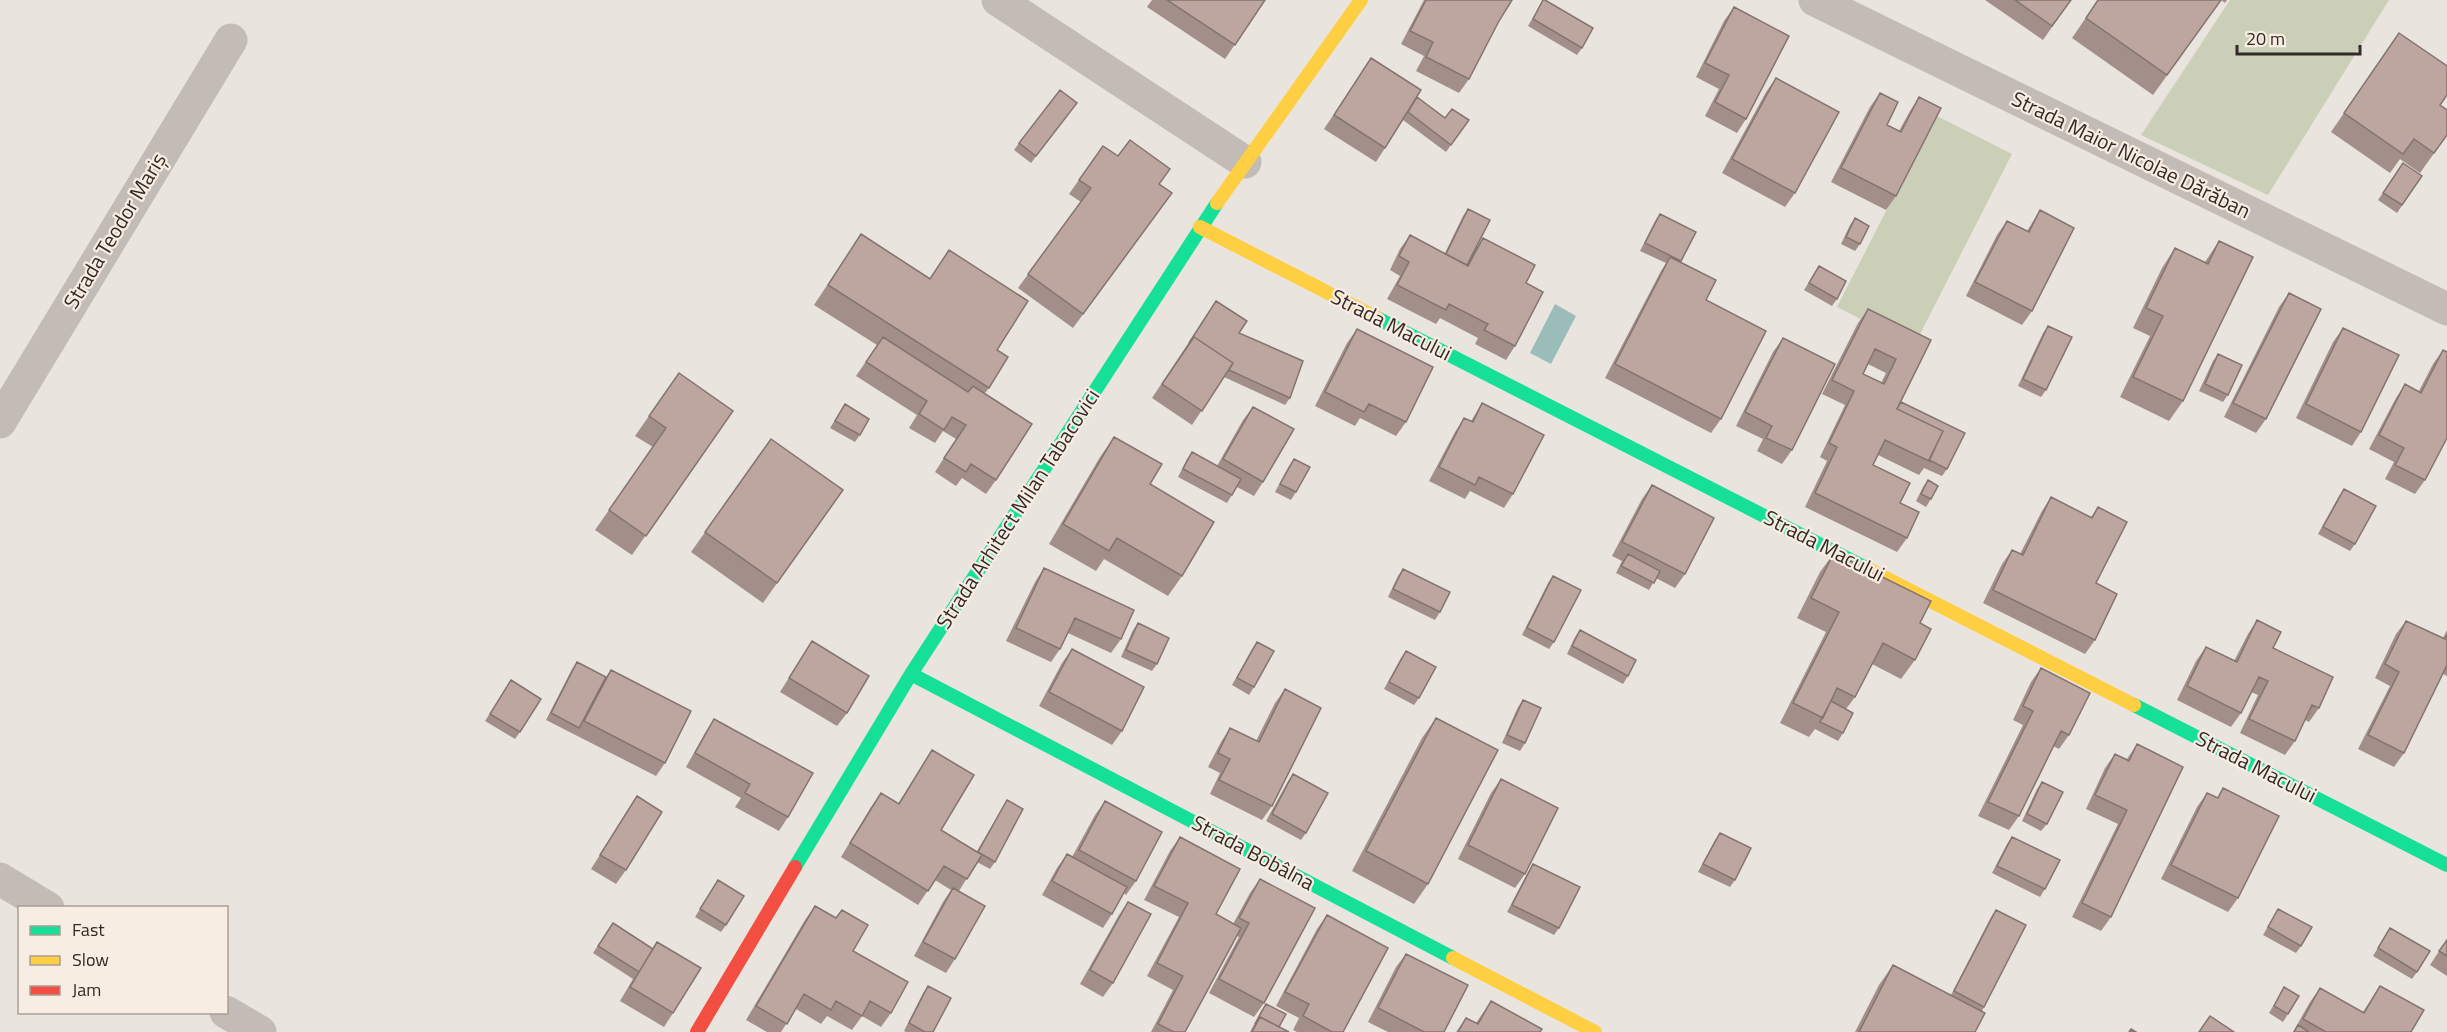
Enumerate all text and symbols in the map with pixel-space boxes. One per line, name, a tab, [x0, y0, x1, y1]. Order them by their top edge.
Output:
scale bar	[2237, 18, 2360, 56]
text: 20 m	[2246, 25, 2285, 52]
street label: Strada Maior Nicolae Dărăban	[2006, 82, 2256, 226]
street label: Strada Teodor Mariș	[55, 146, 174, 315]
street label: Strada Macului	[1326, 280, 1457, 368]
street label: Strada Arhitect Milan Tabacovici	[927, 382, 1107, 635]
street label: Strada Macului	[1759, 501, 1890, 589]
street label: Strada Macului	[2191, 722, 2322, 810]
street label: Strada Bobâlna	[1186, 806, 1321, 898]
legend	[18, 906, 228, 1014]
text: Fast	[72, 916, 105, 943]
text: Slow	[72, 946, 109, 973]
text: Jam	[72, 976, 101, 1003]

